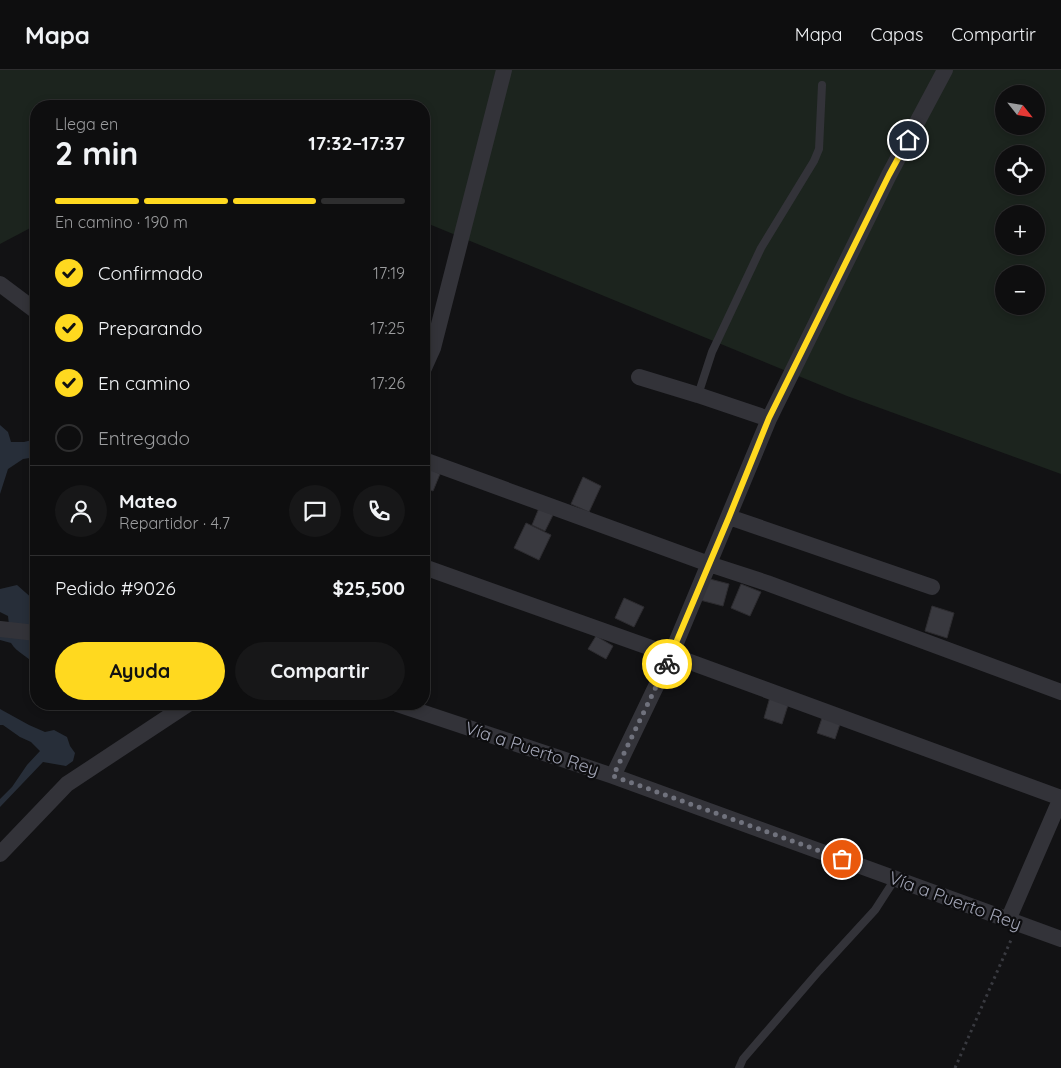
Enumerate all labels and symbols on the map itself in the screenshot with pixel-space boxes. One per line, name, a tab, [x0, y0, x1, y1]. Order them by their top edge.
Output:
north arrow	[995, 85, 1045, 135]
pin	[887, 119, 929, 161]
courier	[642, 639, 692, 689]
street label: Vía a Puerto Rey	[462, 716, 602, 781]
pin	[821, 838, 863, 880]
street label: Vía a Puerto Rey	[886, 866, 1025, 935]

